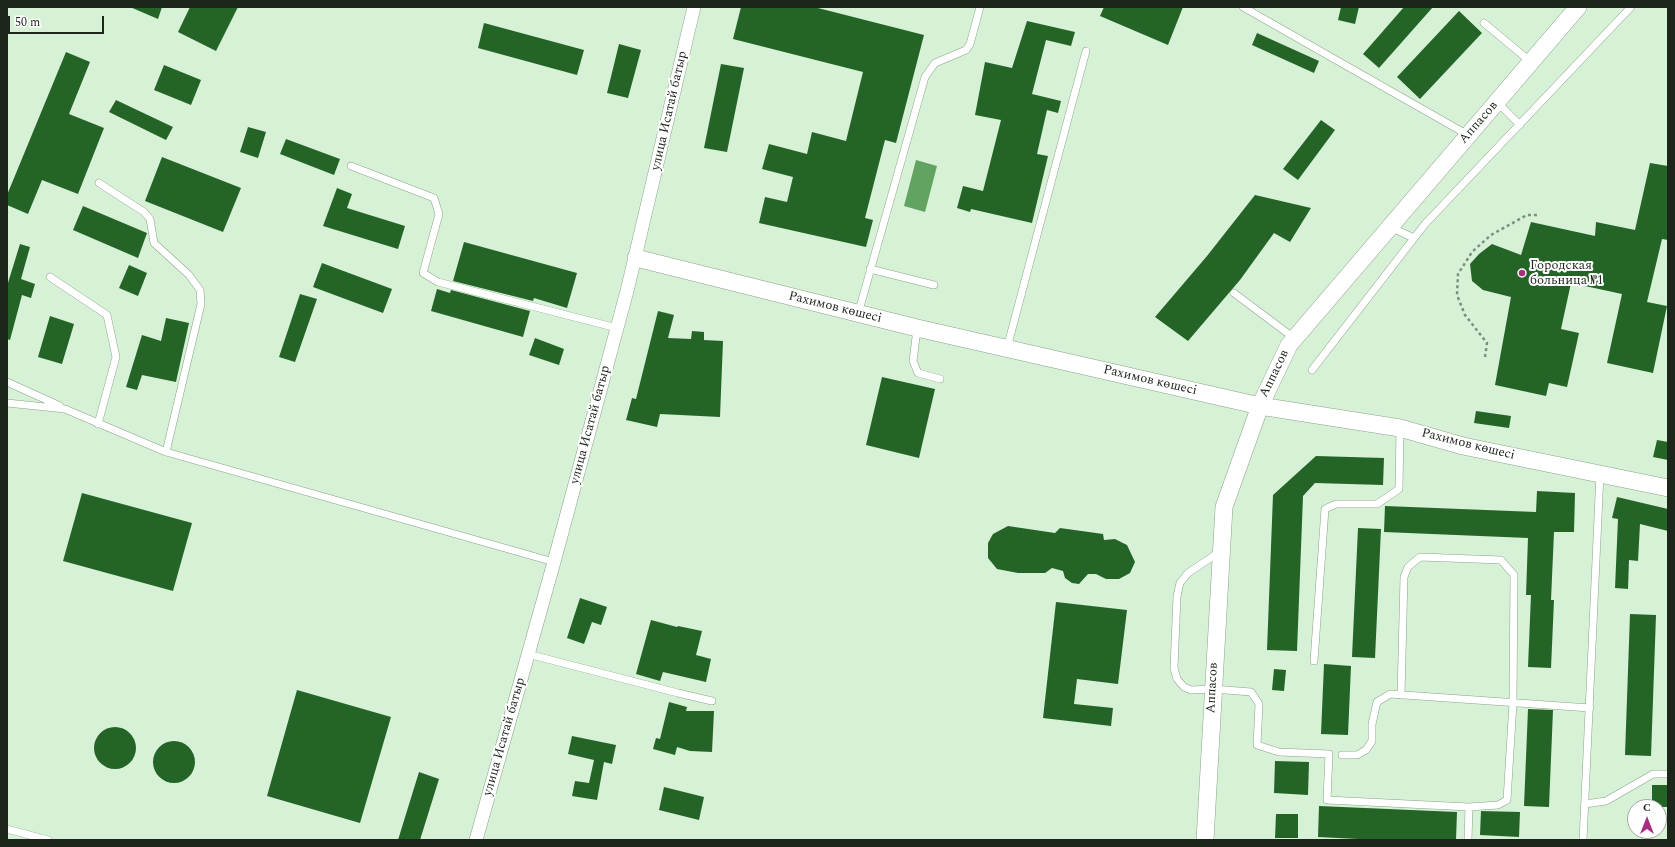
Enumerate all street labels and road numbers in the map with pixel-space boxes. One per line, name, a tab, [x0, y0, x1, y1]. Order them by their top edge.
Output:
street label: улица Исатай батыр	[649, 50, 691, 172]
street label: Аппасов	[1456, 99, 1502, 147]
street label: Рахимов көшесі	[787, 289, 883, 327]
street label: Аппасов	[1257, 348, 1293, 400]
street label: Рахимов көшесі	[1102, 363, 1198, 399]
street label: улица Исатай батыр	[568, 364, 614, 486]
street label: Рахимов көшесі	[1420, 426, 1516, 464]
street label: Аппасов	[1204, 662, 1222, 714]
street label: улица Исатай батыр	[481, 676, 529, 798]

